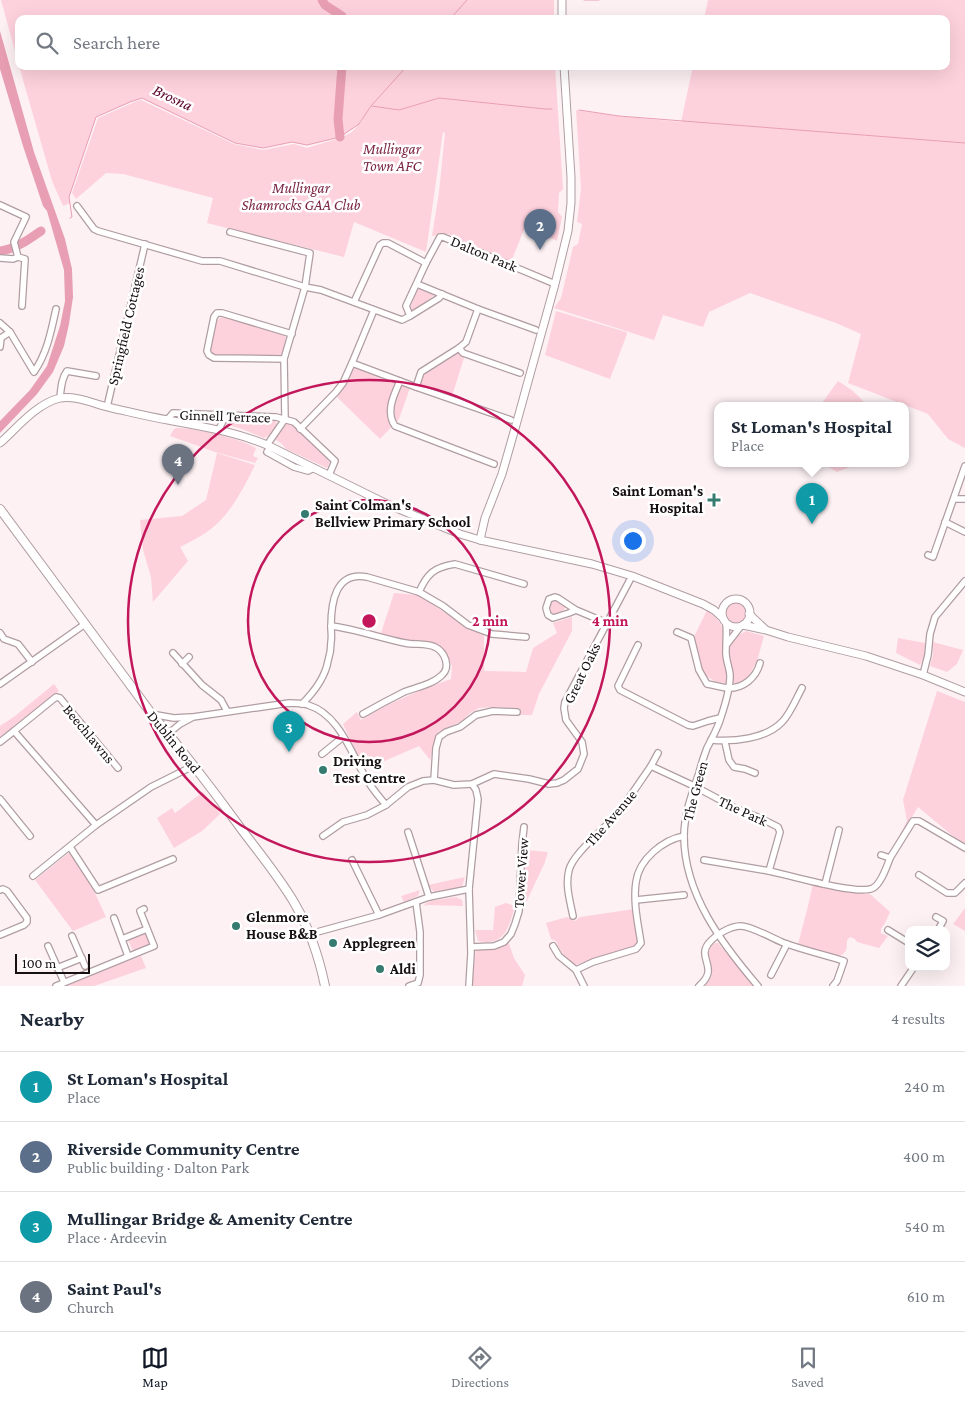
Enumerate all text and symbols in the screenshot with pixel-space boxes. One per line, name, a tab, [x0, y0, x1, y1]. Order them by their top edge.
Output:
search box	[15, 15, 950, 70]
icon: search	[33, 29, 61, 57]
text: Search here	[73, 32, 160, 53]
water label: Brosna	[150, 81, 196, 114]
park label: Mullingar Town AFC	[362, 141, 422, 174]
park label: Mullingar Shamrocks GAA Club	[242, 180, 361, 213]
pin: 2	[524, 209, 556, 250]
street label: Dalton Park	[448, 233, 520, 276]
street label: Springfield Cottages	[105, 265, 148, 387]
popup	[714, 402, 909, 467]
street label: Ginnell Terrace	[179, 406, 271, 426]
text: St Loman's Hospital	[731, 416, 892, 437]
text: Place	[731, 437, 764, 454]
pin: 4	[162, 444, 194, 485]
place label: Saint Loman's Hospital	[612, 483, 704, 516]
pin: 1	[796, 483, 828, 524]
marker: Saint Loman's Hospital	[707, 493, 721, 507]
place label: Saint Colman's Bellview Primary School	[315, 497, 471, 530]
marker: Saint Colman's Bellview Primary School	[299, 508, 311, 520]
your location	[620, 528, 646, 554]
centre of rings	[360, 612, 378, 630]
text: 2 min	[472, 613, 508, 629]
text: 4 min	[592, 613, 629, 629]
street label: Great Oaks	[560, 640, 604, 706]
street label: Beechlawns	[60, 702, 118, 767]
street label: Dublin Road	[144, 708, 204, 776]
pin: 3	[273, 711, 305, 752]
place label: Driving Test Centre	[333, 753, 405, 786]
street label: The Green	[679, 759, 711, 823]
marker: Driving Test Centre	[317, 764, 329, 776]
street label: The Avenue	[582, 786, 640, 850]
street label: The Park	[716, 793, 771, 830]
street label: Tower View	[511, 836, 532, 909]
place label: Glenmore House B&B	[246, 909, 318, 942]
marker: Glenmore House B&B	[230, 920, 242, 932]
map controls	[905, 926, 950, 971]
button: layers	[905, 926, 950, 971]
place label: Applegreen	[342, 935, 416, 951]
marker: Applegreen	[327, 937, 339, 949]
scale bar	[15, 951, 90, 974]
text: 100 m	[22, 955, 56, 971]
place label: Aldi	[389, 961, 416, 977]
marker: Aldi	[374, 963, 386, 975]
text: Nearby	[20, 1007, 84, 1031]
text: 4 results	[891, 1010, 945, 1027]
text: St Loman's Hospital	[67, 1068, 228, 1089]
text: 1	[33, 1078, 39, 1095]
text: 240 m	[904, 1078, 945, 1095]
text: Place	[67, 1089, 100, 1106]
text: Riverside Community Centre	[67, 1138, 300, 1159]
text: 2	[32, 1148, 40, 1165]
text: 400 m	[903, 1148, 945, 1165]
text: Public building · Dalton Park	[67, 1159, 249, 1176]
text: Mullingar Bridge & Amenity Centre	[67, 1208, 353, 1229]
text: 3	[32, 1218, 40, 1235]
text: 540 m	[904, 1218, 945, 1235]
text: Place · Ardeevin	[67, 1229, 167, 1246]
text: Saint Paul's	[67, 1278, 162, 1299]
text: 4	[32, 1288, 40, 1305]
text: 610 m	[907, 1288, 945, 1305]
text: Church	[67, 1299, 114, 1316]
tab: Map	[141, 1344, 169, 1390]
tab: Directions	[451, 1344, 509, 1390]
tab: Saved	[791, 1344, 824, 1390]

